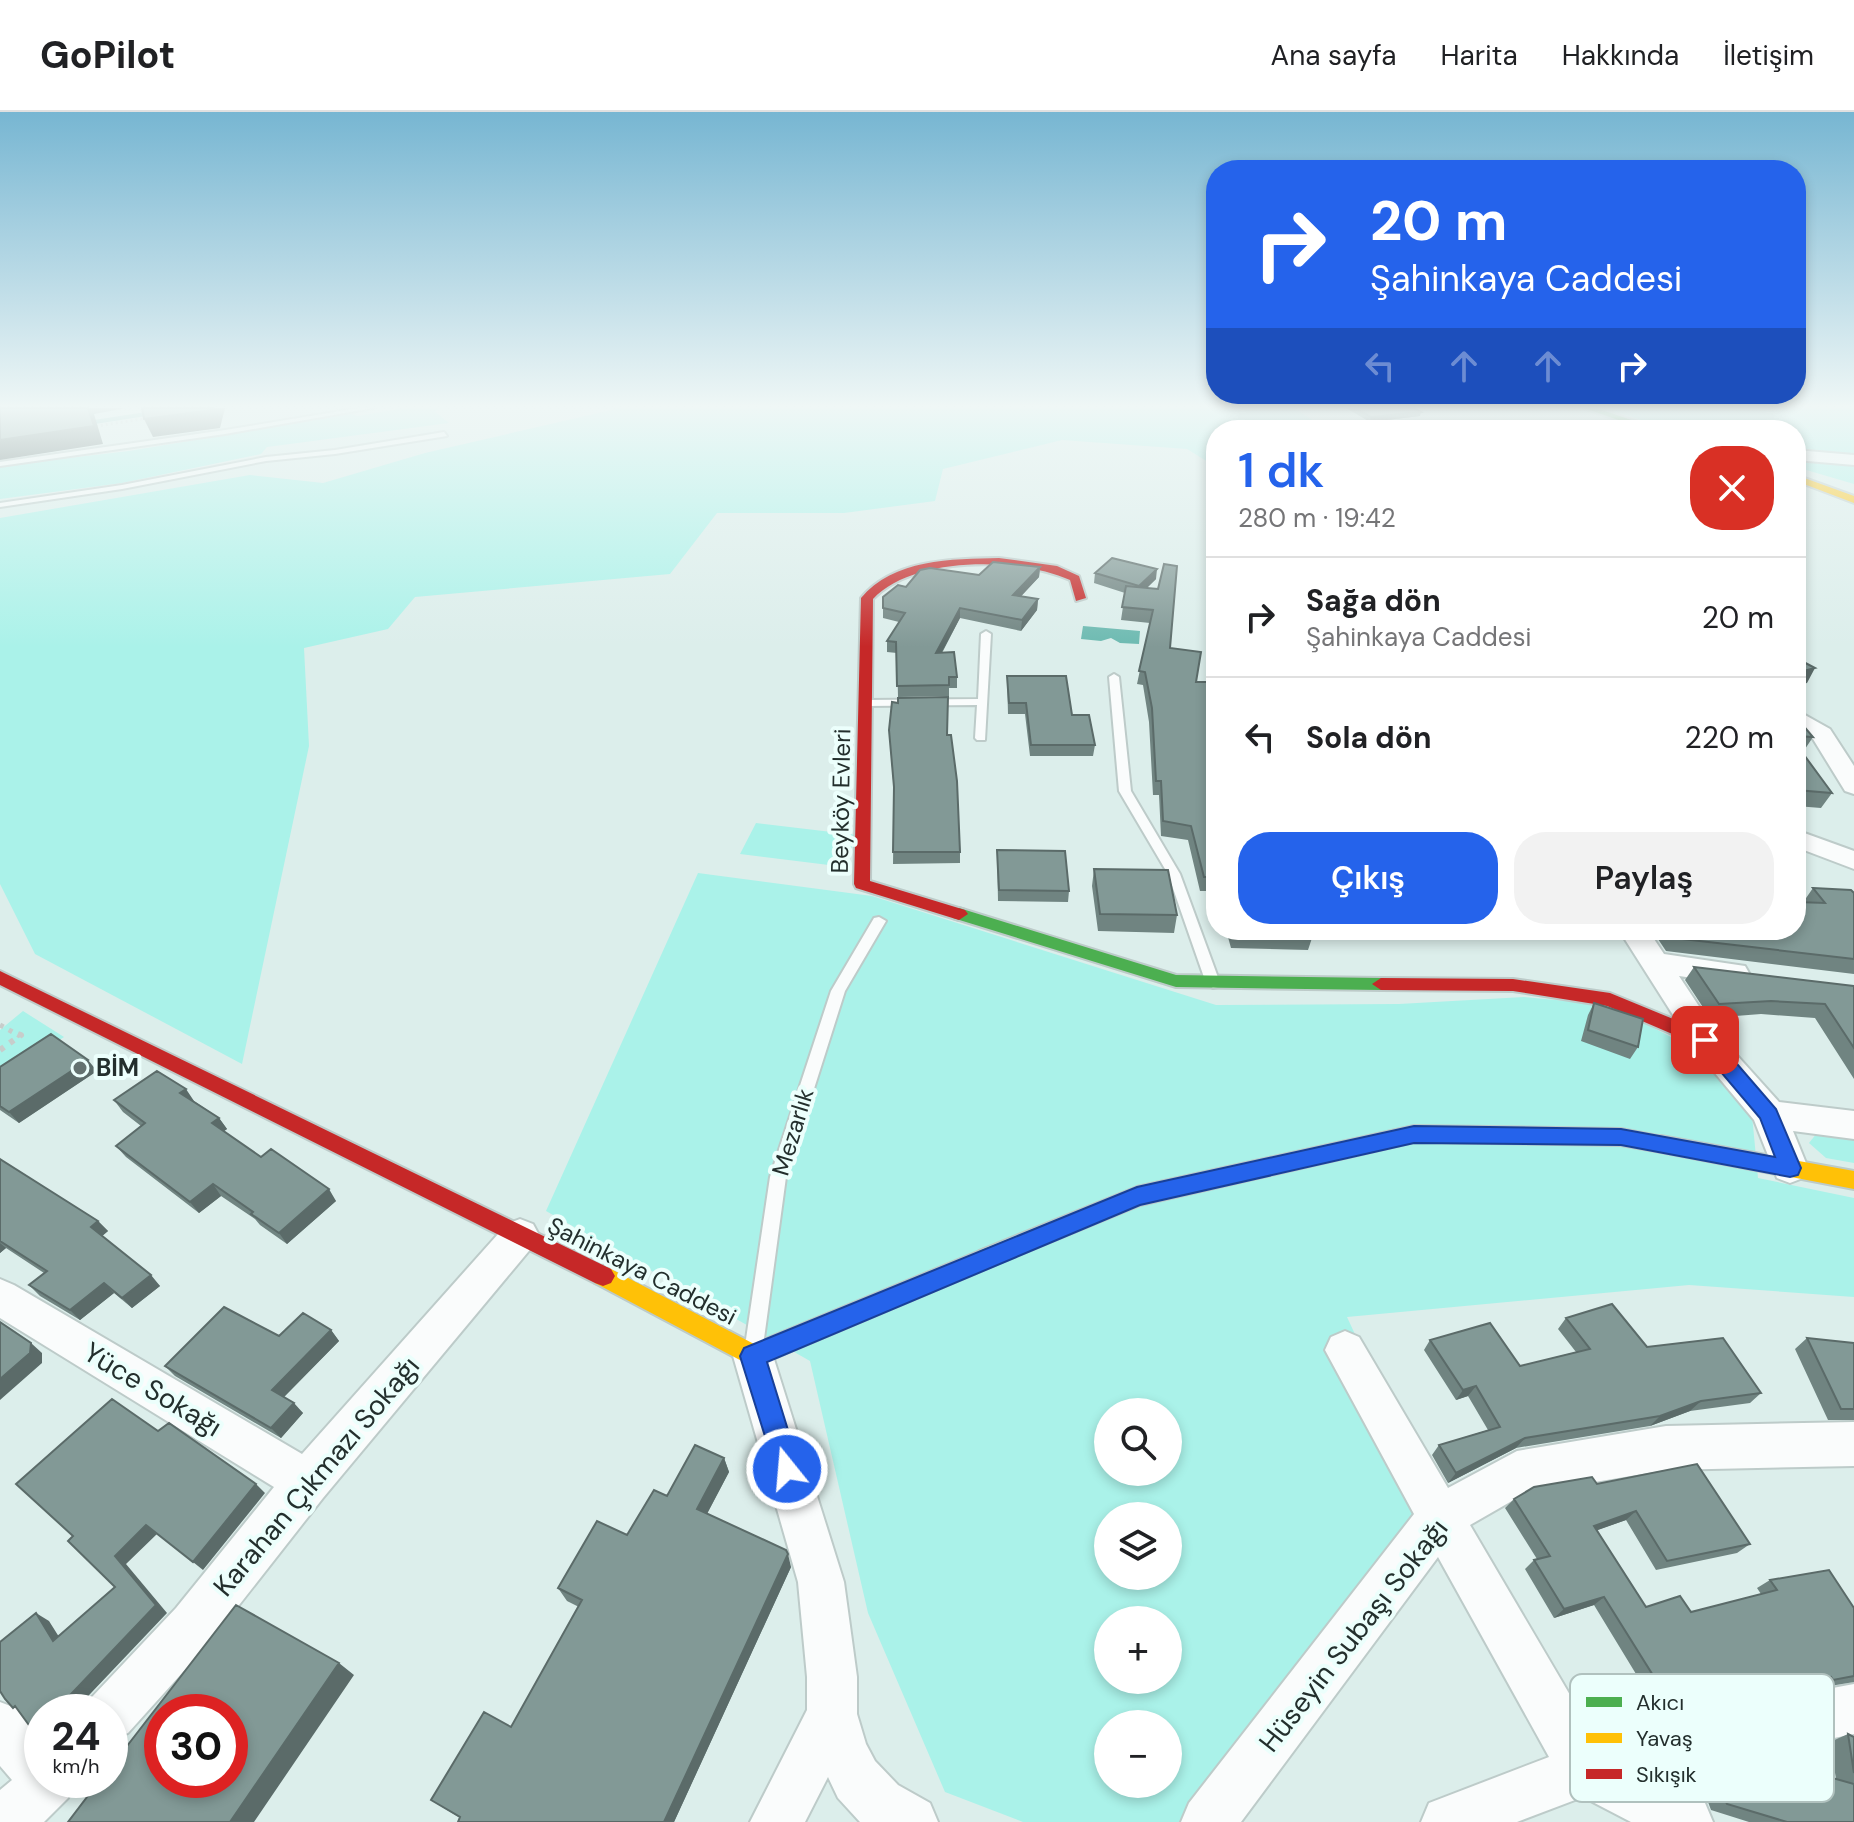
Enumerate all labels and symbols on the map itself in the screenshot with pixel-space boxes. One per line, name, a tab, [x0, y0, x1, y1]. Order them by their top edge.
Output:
street label: Beyköy Evleri	[824, 728, 857, 874]
pin	[1671, 1006, 1739, 1074]
place label: BİM	[96, 1052, 139, 1083]
marker: BİM	[71, 1059, 89, 1077]
street label: Mezarlık	[765, 1085, 820, 1179]
street label: Şahinkaya Caddesi	[543, 1210, 742, 1332]
street label: Yüce Sokağı	[77, 1334, 229, 1445]
street label: Karahan Çıkmazı Sokağı	[205, 1349, 428, 1604]
position arrow	[745, 1427, 829, 1511]
street label: Hüseyin Subaşı Sokağı	[1251, 1511, 1456, 1760]
legend	[1570, 1674, 1834, 1802]
text: Akıcı	[1636, 1688, 1684, 1717]
speed limit sign: 30	[144, 1694, 248, 1798]
text: Yavaş	[1636, 1724, 1693, 1753]
text: Sıkışık	[1636, 1760, 1697, 1789]

